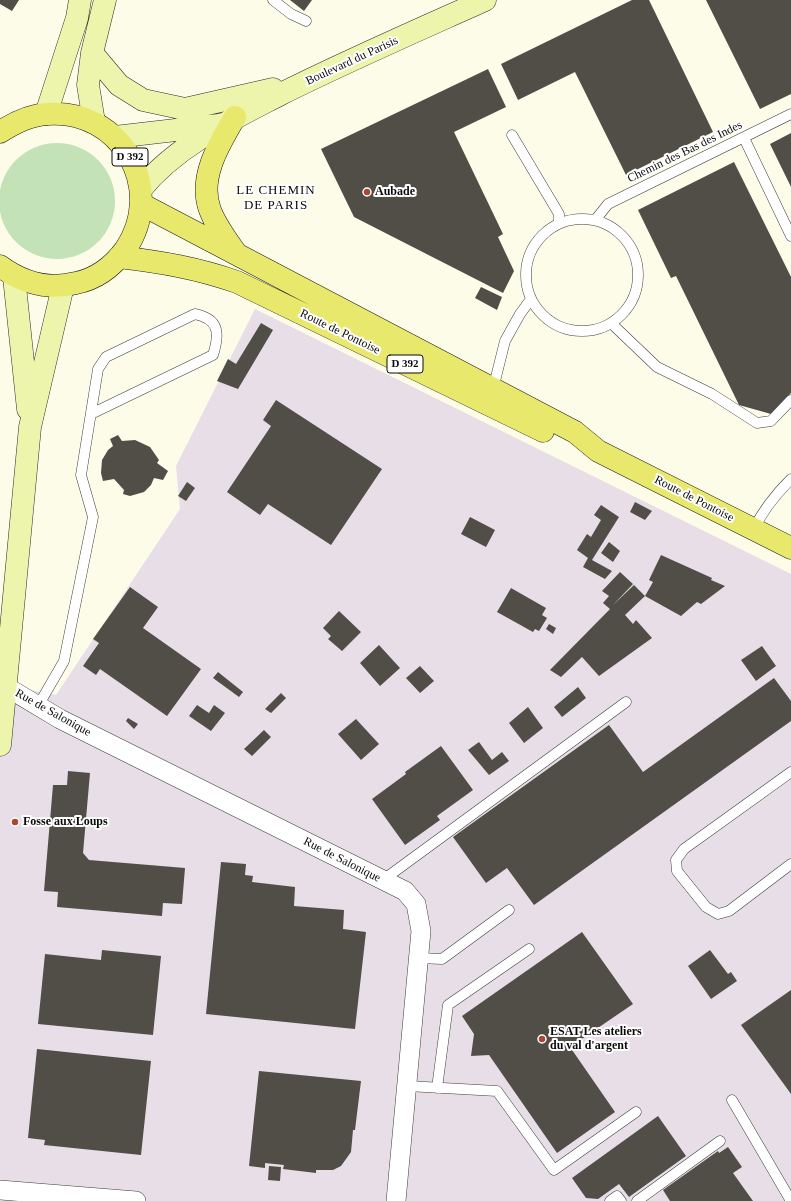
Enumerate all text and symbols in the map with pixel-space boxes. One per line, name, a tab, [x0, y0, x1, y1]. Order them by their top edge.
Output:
street label: Boulevard du Parisis	[304, 33, 400, 89]
street label: Chemin des Bas des Indes	[625, 118, 745, 186]
road number: D 392	[112, 148, 148, 166]
district label: LE CHEMIN DE PARIS	[236, 183, 316, 214]
place label: Aubade	[375, 185, 415, 199]
marker: Aubade	[362, 187, 372, 197]
street label: Route de Pontoise	[298, 306, 382, 358]
road number: D 392	[387, 355, 423, 373]
street label: Route de Pontoise	[652, 473, 736, 525]
street label: Rue de Salonique	[12, 686, 94, 740]
place label: Fosse aux Loups	[23, 815, 108, 829]
marker: Fosse aux Loups	[10, 817, 20, 827]
street label: Rue de Salonique	[301, 834, 383, 886]
place label: ESAT Les ateliers du val d'argent	[550, 1025, 642, 1053]
marker: ESAT Les ateliers du val d'argent	[537, 1034, 547, 1044]

